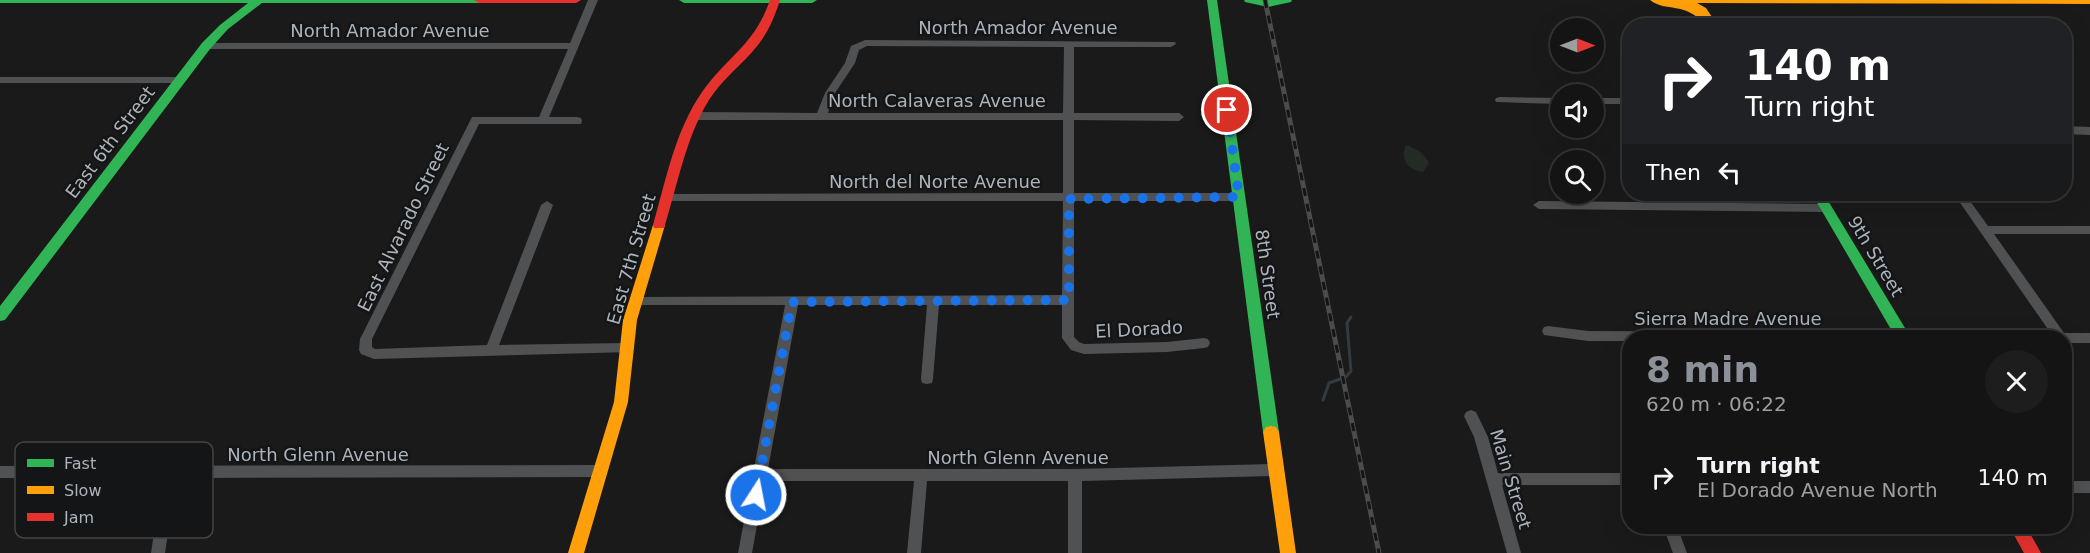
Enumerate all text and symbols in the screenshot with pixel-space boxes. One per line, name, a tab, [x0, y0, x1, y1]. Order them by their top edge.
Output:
street label: North Amador Avenue	[918, 17, 1118, 38]
north arrow	[1550, 18, 1604, 72]
map controls	[1550, 18, 1604, 204]
street label: North Amador Avenue	[290, 20, 490, 41]
text: 140 m	[1745, 41, 1891, 90]
icon: right	[1646, 42, 1724, 120]
street label: East 6th Street	[61, 82, 159, 202]
pin	[1201, 84, 1252, 135]
button: sound	[1550, 84, 1604, 138]
street label: North Calaveras Avenue	[828, 90, 1046, 111]
text: Turn right	[1745, 91, 1874, 122]
icon: arrive	[1210, 93, 1243, 126]
street label: East Alvarado Street	[353, 139, 453, 315]
button: search	[1550, 150, 1604, 204]
icon: left	[1713, 156, 1746, 189]
text: Then	[1646, 160, 1701, 185]
street label: North del Norte Avenue	[829, 171, 1041, 192]
street label: East 7th Street	[602, 191, 660, 327]
street label: 9th Street	[1844, 212, 1908, 300]
street label: 8th Street	[1251, 228, 1285, 320]
street label: Sierra Madre Avenue	[1634, 308, 1822, 329]
street label: El Dorado	[1095, 316, 1183, 342]
text: 8 min	[1646, 349, 1759, 390]
button: close	[1985, 350, 2048, 413]
text: 620 m · 06:22	[1646, 392, 1787, 416]
street label: Main Street	[1486, 426, 1536, 532]
legend	[15, 442, 213, 538]
street label: North Glenn Avenue	[227, 444, 409, 465]
street label: North Glenn Avenue	[927, 447, 1109, 468]
text: Turn right	[1697, 453, 1820, 478]
text: Fast	[64, 454, 96, 473]
icon: right	[1646, 461, 1679, 494]
position arrow	[724, 463, 788, 527]
text: 140 m	[1978, 465, 2048, 490]
text: El Dorado Avenue North	[1697, 478, 1938, 502]
text: Slow	[64, 481, 101, 500]
text: Jam	[63, 508, 94, 527]

